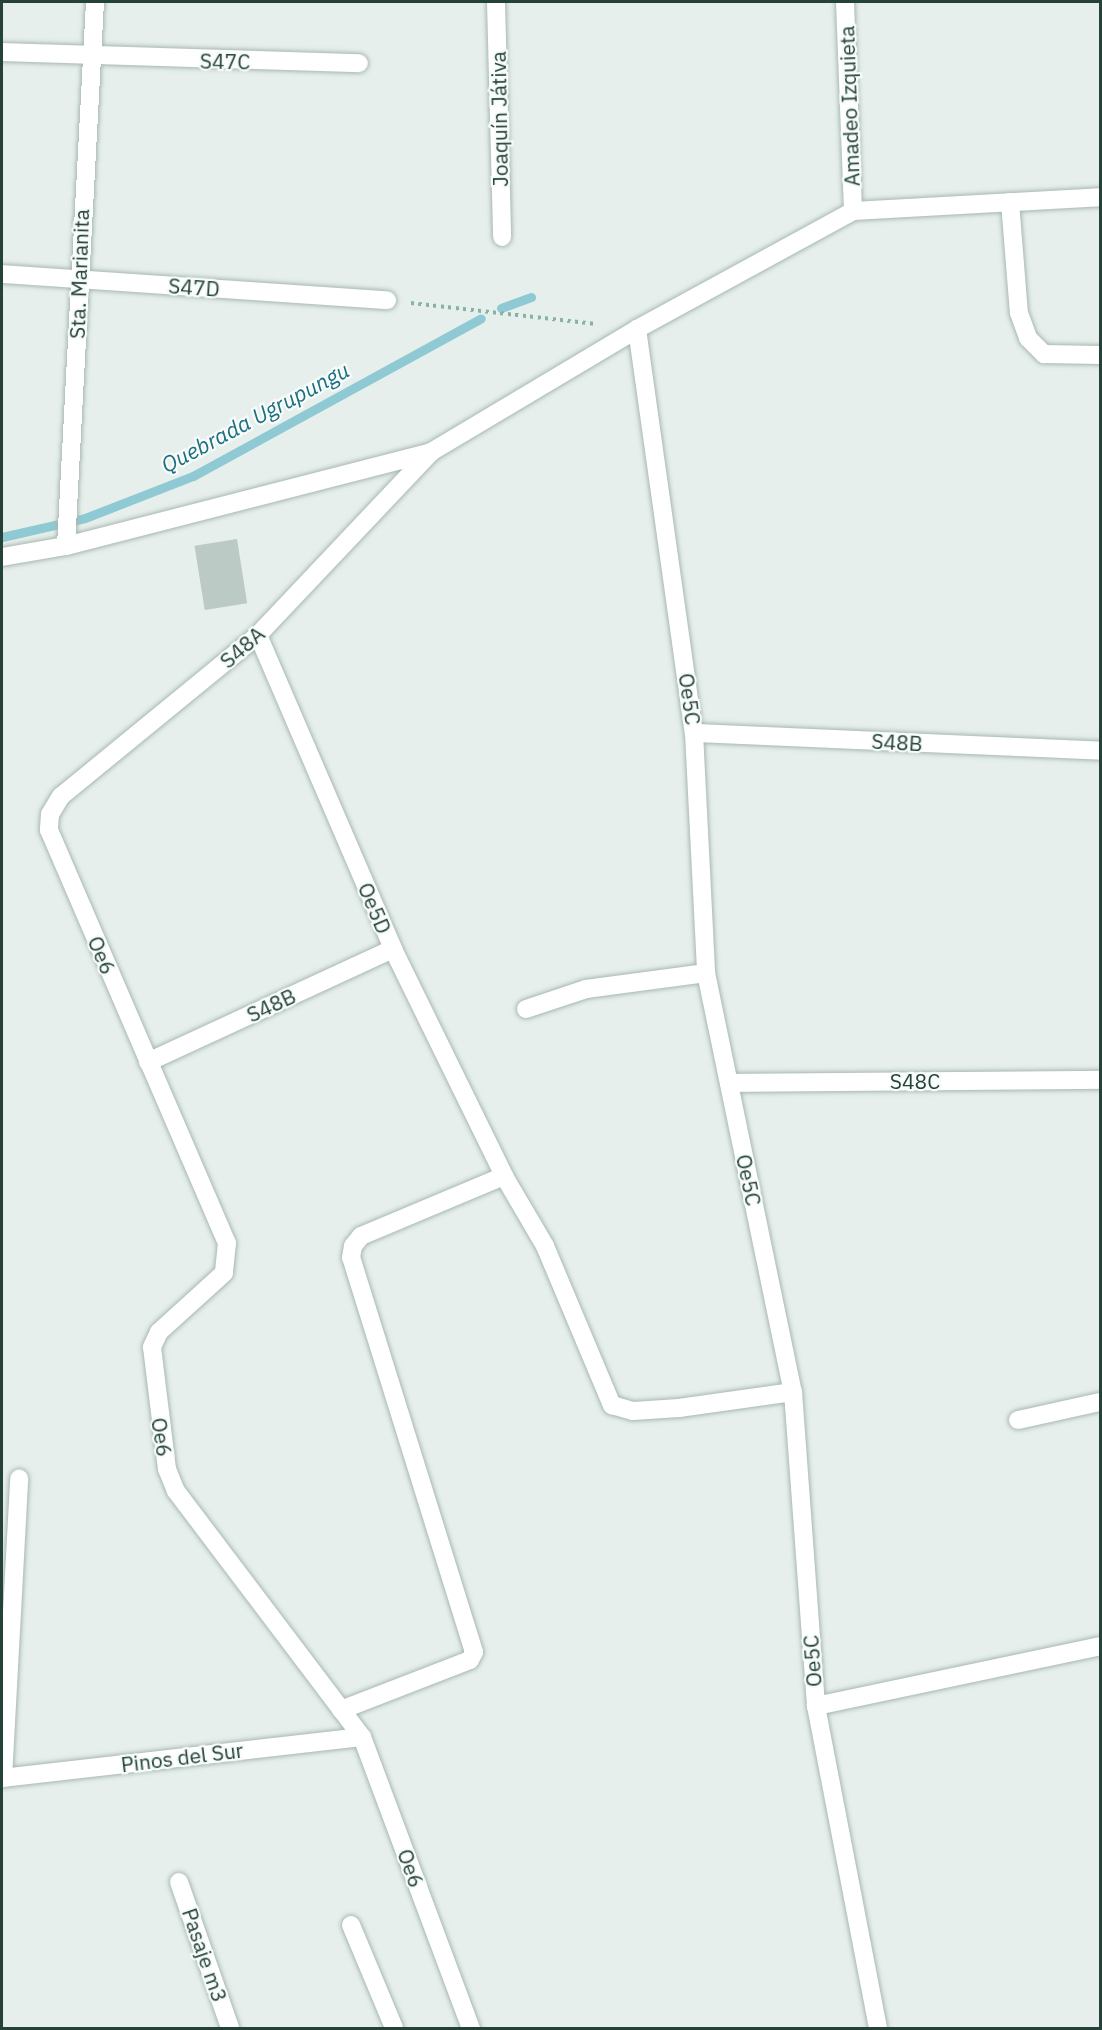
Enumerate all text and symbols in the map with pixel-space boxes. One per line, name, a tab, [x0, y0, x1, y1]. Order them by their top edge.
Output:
street label: Amadeo Izquieta	[834, 25, 864, 187]
street label: S47C	[200, 48, 250, 74]
street label: Joaquín Játiva	[485, 51, 513, 187]
street label: Sta. Marianita	[64, 209, 94, 339]
street label: S47D	[167, 273, 221, 301]
water label: Quebrada Ugrupungu	[156, 356, 354, 478]
street label: S48A	[215, 621, 269, 673]
street label: Oe5C	[674, 671, 706, 727]
street label: S48B	[871, 728, 923, 756]
street label: Oe5D	[353, 879, 397, 937]
street label: Oe6	[83, 932, 121, 978]
street label: S48B	[243, 983, 299, 1027]
street label: S48C	[890, 1068, 940, 1094]
street label: Oe5C	[731, 1152, 767, 1208]
street label: Oe6	[147, 1416, 177, 1458]
street label: Oe5C	[798, 1634, 826, 1688]
street label: Pinos del Sur	[119, 1737, 245, 1777]
street label: Oe6	[392, 1845, 430, 1891]
street label: Pasaje m3	[177, 1905, 233, 2005]

